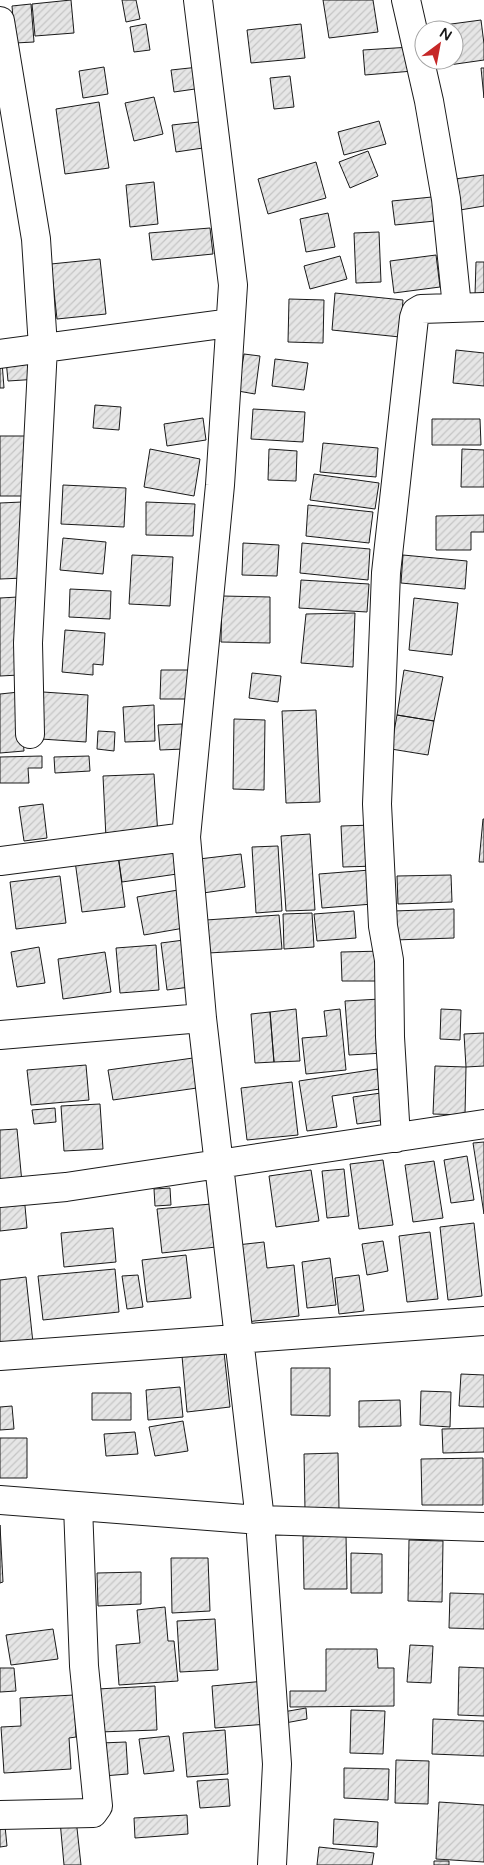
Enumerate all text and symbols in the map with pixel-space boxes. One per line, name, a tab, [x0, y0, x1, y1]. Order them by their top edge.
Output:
north arrow	[414, 20, 464, 70]
text: N	[436, 24, 455, 45]

